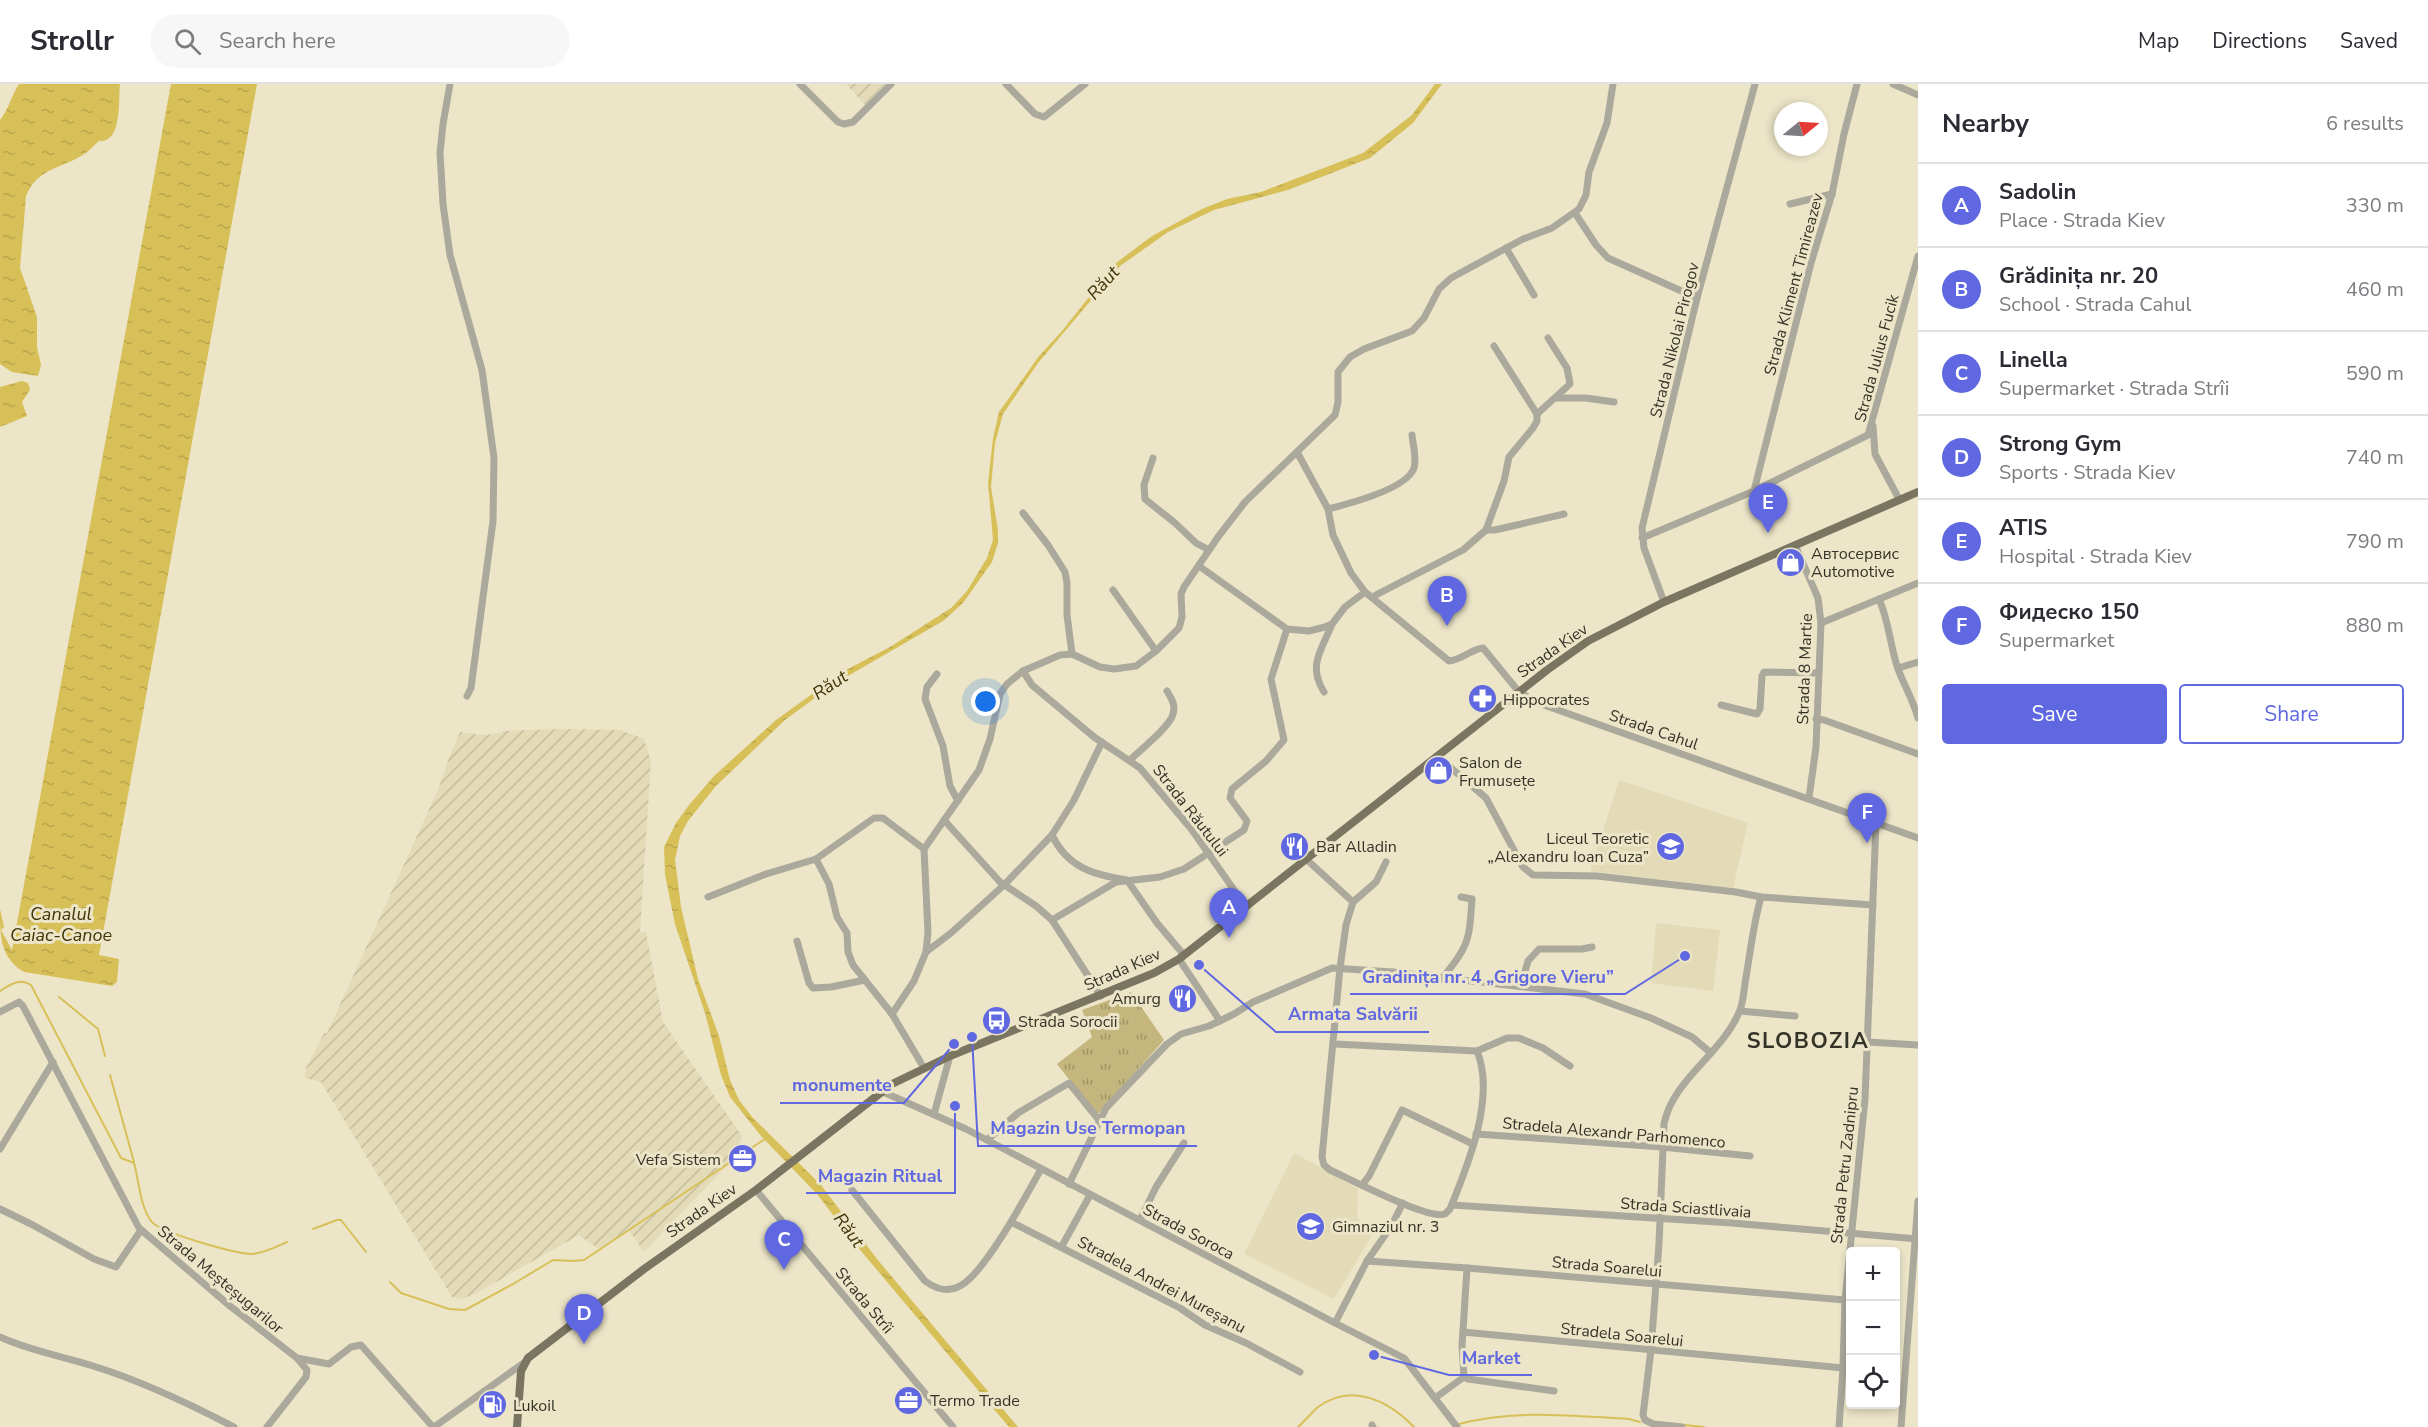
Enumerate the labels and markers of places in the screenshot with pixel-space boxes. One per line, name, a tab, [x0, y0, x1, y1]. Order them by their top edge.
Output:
pin: E	[1748, 484, 1788, 533]
place label: Автосервис Automotive	[1811, 543, 1900, 583]
shop icon: Автосервис Automotive	[1774, 546, 1806, 578]
pin: B	[1428, 576, 1466, 626]
pharmacy icon: Hippocrates	[1466, 683, 1498, 715]
place label: Hippocrates	[1503, 689, 1590, 711]
place label: Salon de Frumusețe	[1459, 752, 1535, 792]
shop icon: Salon de Frumusețe	[1422, 755, 1454, 787]
pin: F	[1848, 794, 1886, 843]
place label: Liceul Teoretic „Alexandru Ioan Cuza”	[1488, 828, 1650, 868]
restaurant icon: Bar Alladin	[1279, 830, 1311, 862]
school or university icon: Liceul Teoretic „Alexandru Ioan Cuza”	[1654, 831, 1686, 863]
place label: Bar Alladin	[1316, 836, 1397, 858]
pin: A	[1210, 888, 1248, 938]
callout: Gradinița nr. 4 „Grigore Vieru”	[1350, 958, 1625, 994]
restaurant icon: Amurg	[1166, 982, 1198, 1014]
place label: Amurg	[1112, 988, 1161, 1010]
callout: Armata Salvării	[1276, 996, 1429, 1032]
bus stop icon: Strada Sorocii	[981, 1005, 1013, 1037]
place label: Strada Sorocii	[1018, 1011, 1118, 1033]
callout: monumente	[780, 1067, 904, 1103]
callout: Magazin Use Termopan	[978, 1110, 1197, 1146]
office icon: Vefa Sistem	[726, 1143, 758, 1175]
place label: Vefa Sistem	[635, 1149, 721, 1171]
callout: Magazin Ritual	[806, 1157, 955, 1193]
school or university icon: Gimnaziul nr. 3	[1295, 1210, 1327, 1242]
place label: Gimnaziul nr. 3	[1332, 1216, 1439, 1238]
pin: C	[764, 1220, 804, 1270]
pin: D	[564, 1294, 604, 1344]
callout: Market	[1449, 1339, 1532, 1375]
office icon: Termo Trade	[893, 1384, 925, 1416]
fuel station icon: Lukoil	[476, 1389, 508, 1421]
place label: Termo Trade	[930, 1390, 1020, 1412]
place label: Lukoil	[513, 1395, 556, 1417]

